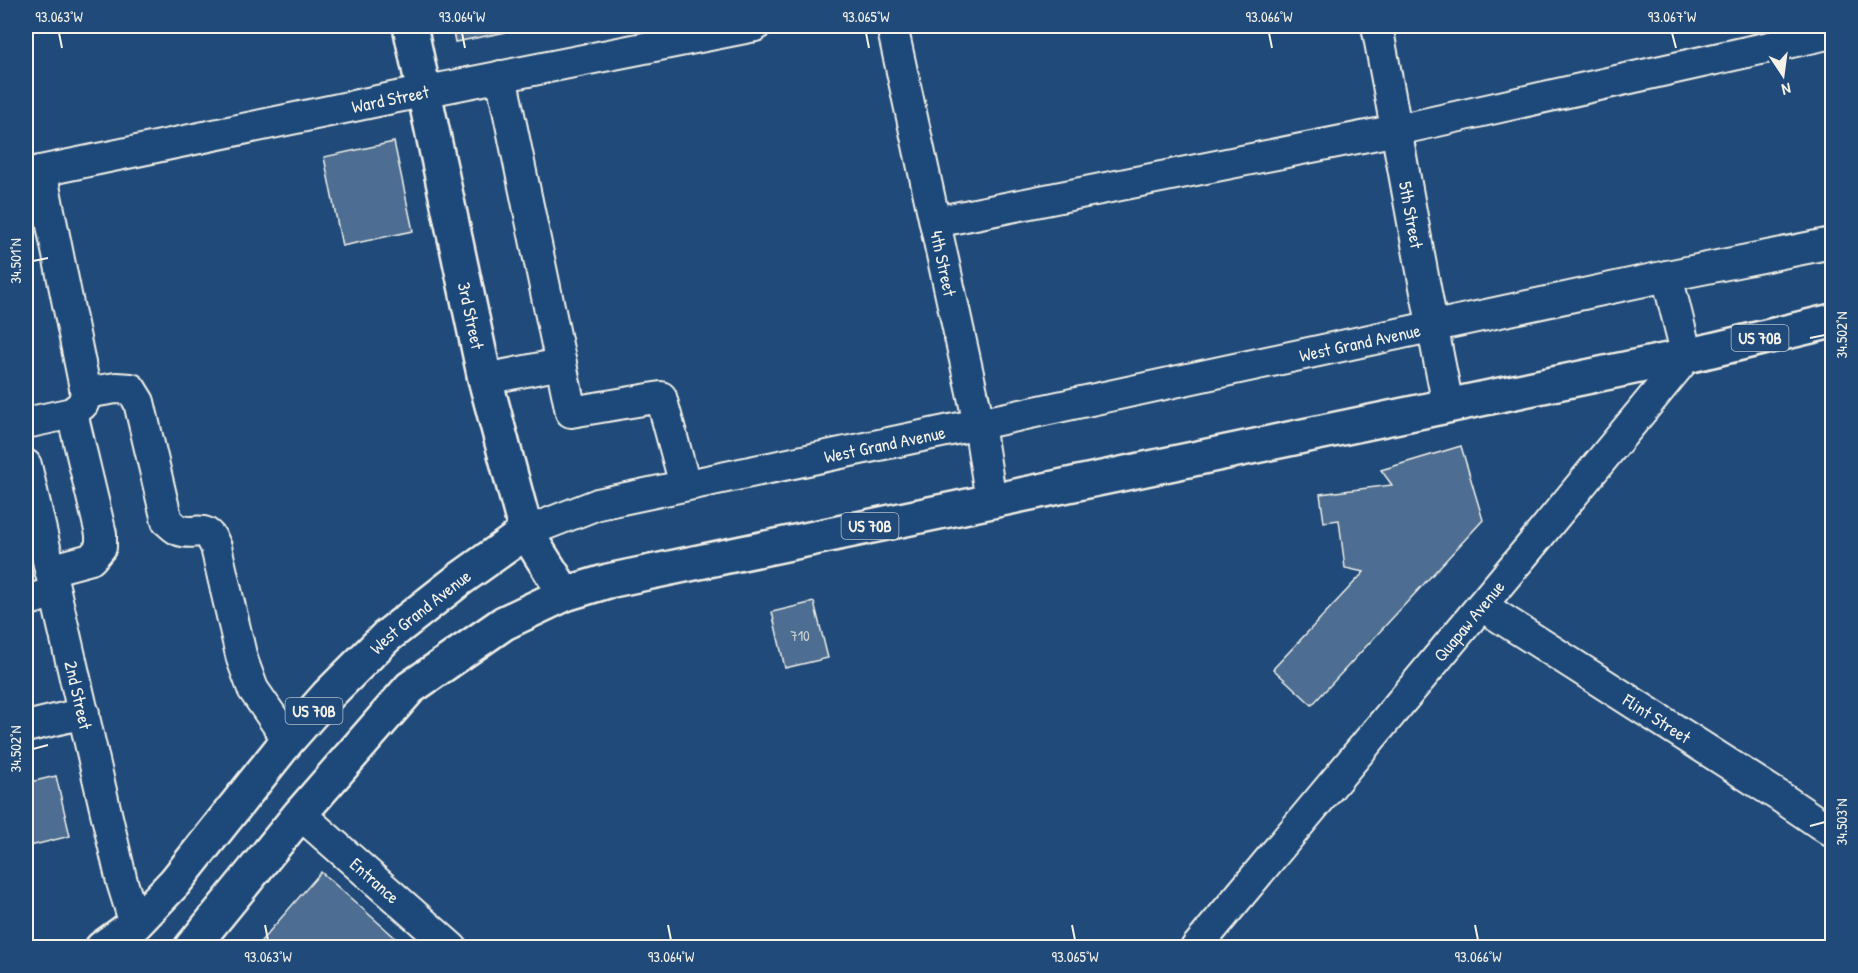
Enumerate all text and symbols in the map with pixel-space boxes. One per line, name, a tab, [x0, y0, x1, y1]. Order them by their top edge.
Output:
text: 93.063°W	[35, 6, 84, 27]
text: 93.064°W	[439, 6, 486, 27]
text: 93.065°W	[842, 6, 890, 27]
text: 93.066°W	[1246, 6, 1293, 27]
text: 93.067°W	[1648, 6, 1697, 27]
north arrow	[1753, 45, 1813, 105]
street label: Ward Street	[349, 78, 432, 119]
text: N	[1779, 78, 1793, 101]
street label: 5th Street	[1393, 179, 1430, 251]
street label: 4th Street	[925, 228, 963, 299]
text: 34.501°N	[5, 238, 26, 284]
street label: 3rd Street	[452, 280, 491, 352]
text: 34.502°N	[1831, 311, 1852, 359]
street label: West Grand Avenue	[1297, 317, 1423, 367]
road number: US 70B	[1732, 325, 1788, 351]
street label: West Grand Avenue	[822, 419, 947, 469]
road number: US 70B	[842, 513, 898, 539]
street label: West Grand Avenue	[364, 563, 475, 659]
street label: Quapaw Avenue	[1427, 575, 1510, 667]
house number: 710	[790, 625, 810, 646]
street label: 2nd Street	[59, 658, 99, 733]
street label: Flint Street	[1618, 687, 1697, 750]
road number: US 70B	[286, 698, 342, 724]
text: 34.502°N	[5, 725, 26, 773]
text: 34.503°N	[1831, 799, 1852, 845]
street label: Entrance	[345, 851, 405, 909]
text: 93.063°W	[244, 946, 293, 967]
text: 93.064°W	[648, 946, 695, 967]
text: 93.065°W	[1051, 946, 1099, 967]
text: 93.066°W	[1455, 946, 1502, 967]

